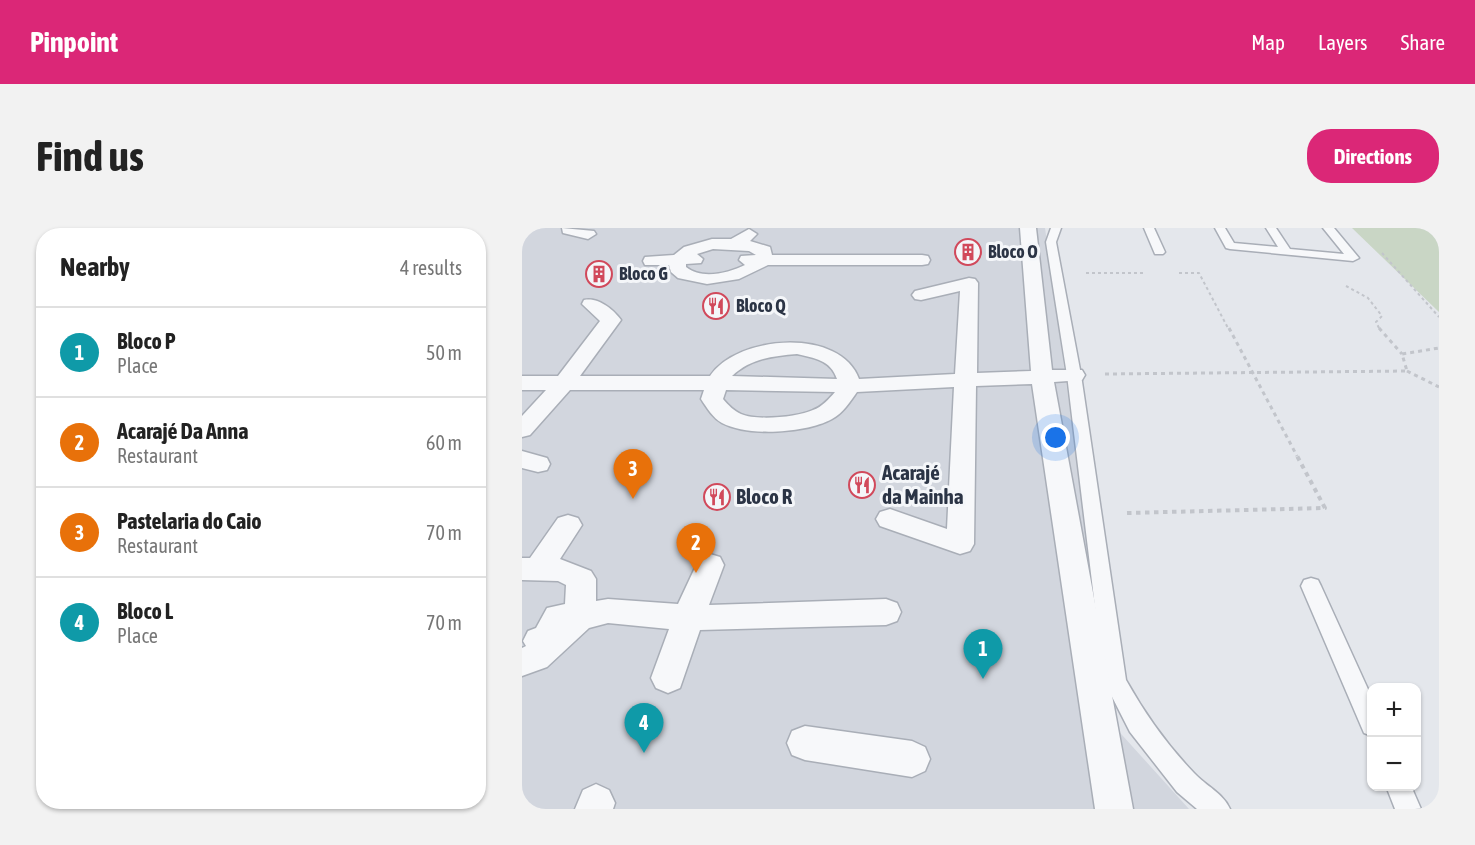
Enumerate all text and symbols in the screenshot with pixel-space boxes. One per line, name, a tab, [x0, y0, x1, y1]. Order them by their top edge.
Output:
text: Pinpoint	[30, 26, 118, 58]
text: Map	[1251, 30, 1285, 54]
text: Layers	[1318, 30, 1368, 54]
text: Share	[1401, 30, 1445, 54]
button: Directions	[1307, 129, 1439, 183]
text: Find us	[36, 132, 144, 180]
building icon: Bloco O	[953, 237, 983, 267]
place label: Bloco O	[988, 241, 1038, 262]
text: Nearby	[60, 252, 130, 282]
text: 4 results	[400, 256, 462, 279]
building icon: Bloco G	[584, 259, 614, 289]
place label: Bloco G	[619, 263, 668, 284]
restaurant icon: Bloco Q	[701, 291, 731, 321]
place label: Bloco Q	[736, 295, 786, 316]
text: Bloco P	[117, 328, 176, 354]
text: 1	[75, 341, 84, 364]
text: 50 m	[426, 341, 462, 364]
text: Place	[117, 354, 158, 377]
text: Acarajé Da Anna	[117, 418, 248, 444]
your location	[1041, 423, 1070, 452]
text: 2	[75, 431, 84, 454]
text: 60 m	[426, 431, 462, 454]
text: Restaurant	[117, 444, 198, 467]
pin: 3	[614, 450, 652, 499]
place label: Acarajé da Mainha	[881, 460, 964, 508]
restaurant icon: Acarajé da Mainha	[847, 470, 877, 500]
restaurant icon: Bloco R	[702, 482, 732, 512]
place label: Bloco R	[736, 484, 793, 508]
text: Pastelaria do Caio	[117, 508, 262, 534]
text: 3	[75, 521, 84, 544]
text: 70 m	[426, 521, 462, 544]
pin: 2	[676, 524, 716, 573]
text: Restaurant	[117, 534, 198, 557]
text: Bloco L	[117, 598, 173, 624]
text: 4	[75, 611, 84, 634]
text: 70 m	[426, 611, 462, 634]
text: Place	[117, 624, 158, 647]
pin: 1	[964, 630, 1002, 679]
map controls	[1367, 683, 1421, 791]
button: +	[1367, 683, 1421, 737]
pin: 4	[624, 704, 664, 753]
button: −	[1367, 737, 1421, 791]

